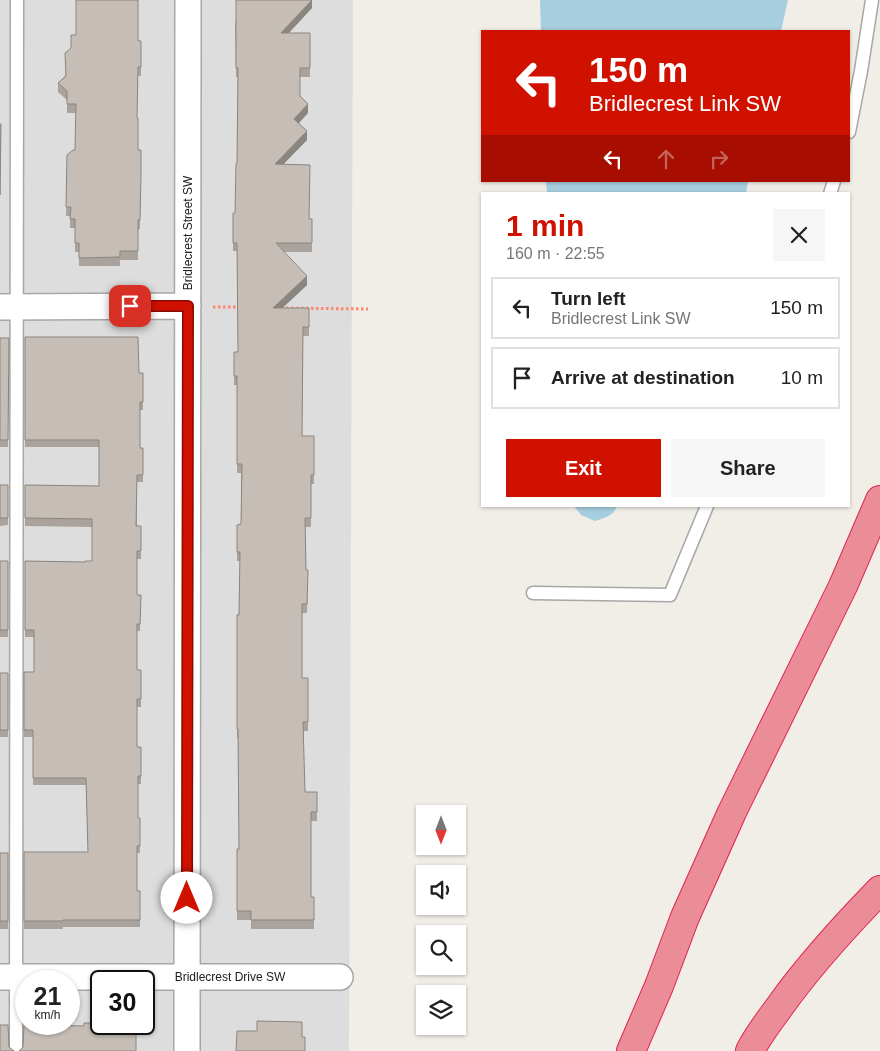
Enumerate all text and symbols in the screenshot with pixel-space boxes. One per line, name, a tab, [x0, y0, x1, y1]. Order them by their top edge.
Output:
icon: left	[506, 50, 571, 115]
text: 150 m	[589, 50, 688, 89]
text: Bridlecrest Link SW	[589, 91, 781, 116]
icon: left	[599, 145, 627, 173]
icon: ahead	[652, 145, 680, 173]
icon: right	[705, 145, 733, 173]
street label: Bridlecrest Street SW	[181, 175, 195, 290]
text: 1 min	[506, 209, 584, 242]
button: close	[773, 209, 825, 261]
text: 160 m · 22:55	[506, 245, 605, 262]
pin	[109, 285, 151, 327]
text: Turn left	[551, 288, 626, 309]
icon: arrive	[116, 292, 144, 320]
icon: left	[508, 294, 536, 322]
text: 150 m	[770, 297, 823, 318]
text: Bridlecrest Link SW	[551, 310, 691, 327]
icon: arrive	[508, 364, 536, 392]
text: Arrive at destination	[551, 367, 735, 388]
text: 10 m	[781, 367, 823, 388]
button: Exit	[506, 439, 661, 497]
button: Share	[671, 439, 825, 497]
north arrow	[416, 805, 466, 855]
map controls	[416, 805, 466, 1035]
button: sound	[416, 865, 466, 915]
position arrow	[160, 871, 212, 923]
button: search	[416, 925, 466, 975]
speed limit sign: 30	[90, 970, 155, 1035]
street label: Bridlecrest Drive SW	[175, 970, 286, 984]
text: 21	[34, 982, 61, 1010]
button: layers	[416, 985, 466, 1035]
text: km/h	[34, 1008, 61, 1022]

